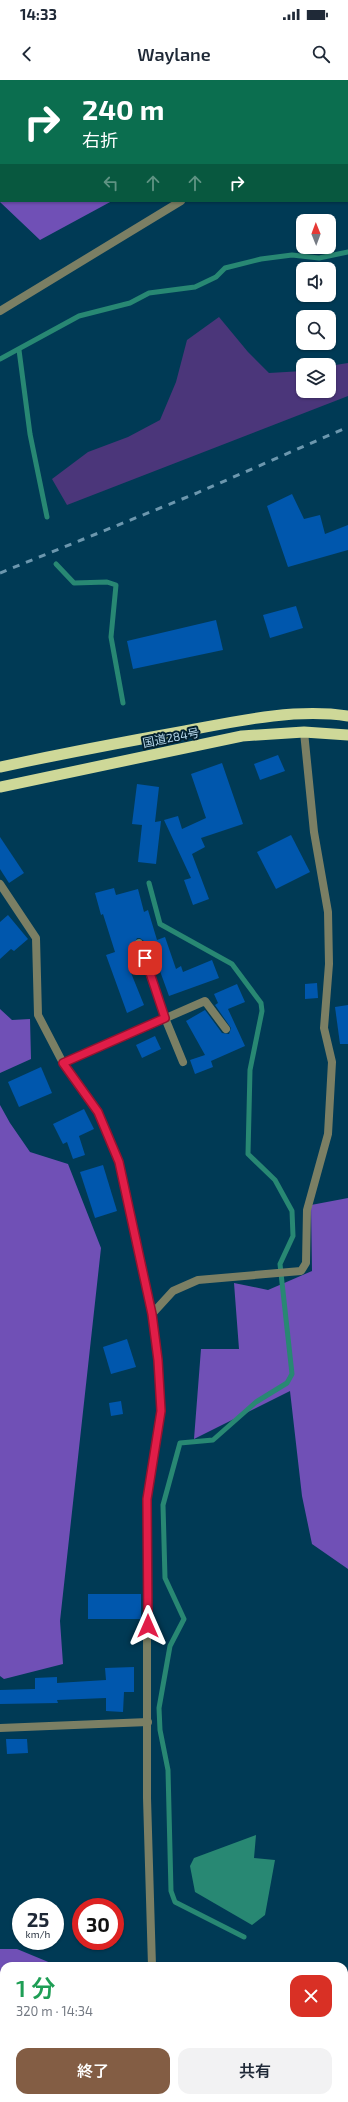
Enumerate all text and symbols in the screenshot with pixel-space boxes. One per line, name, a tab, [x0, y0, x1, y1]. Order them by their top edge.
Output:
text: 14:33	[20, 5, 57, 23]
icon: back	[16, 43, 38, 65]
text: Waylane	[137, 43, 211, 65]
icon: search	[310, 43, 332, 65]
text: 240 m	[82, 92, 165, 126]
icon: right	[16, 96, 68, 148]
text: 右折	[82, 129, 118, 151]
icon: left	[100, 172, 122, 194]
icon: ahead	[142, 172, 164, 194]
icon: ahead	[184, 172, 206, 194]
icon: right	[226, 172, 248, 194]
north arrow	[296, 214, 336, 254]
map controls	[296, 214, 336, 398]
button: sound	[296, 262, 336, 302]
button: search	[296, 310, 336, 350]
button: layers	[296, 358, 336, 398]
street label: 国道284号	[141, 725, 200, 749]
pin	[128, 941, 162, 975]
icon: arrive	[134, 947, 156, 969]
position arrow	[127, 1605, 169, 1647]
speed limit sign: 30	[72, 1898, 124, 1950]
text: 25	[27, 1907, 49, 1931]
text: km/h	[26, 1928, 50, 1940]
text: 1 分	[16, 1973, 55, 2002]
button: close	[290, 1975, 332, 2017]
text: 320 m · 14:34	[16, 2003, 93, 2019]
button: 終了	[16, 2048, 170, 2094]
button: 共有	[178, 2048, 332, 2094]

